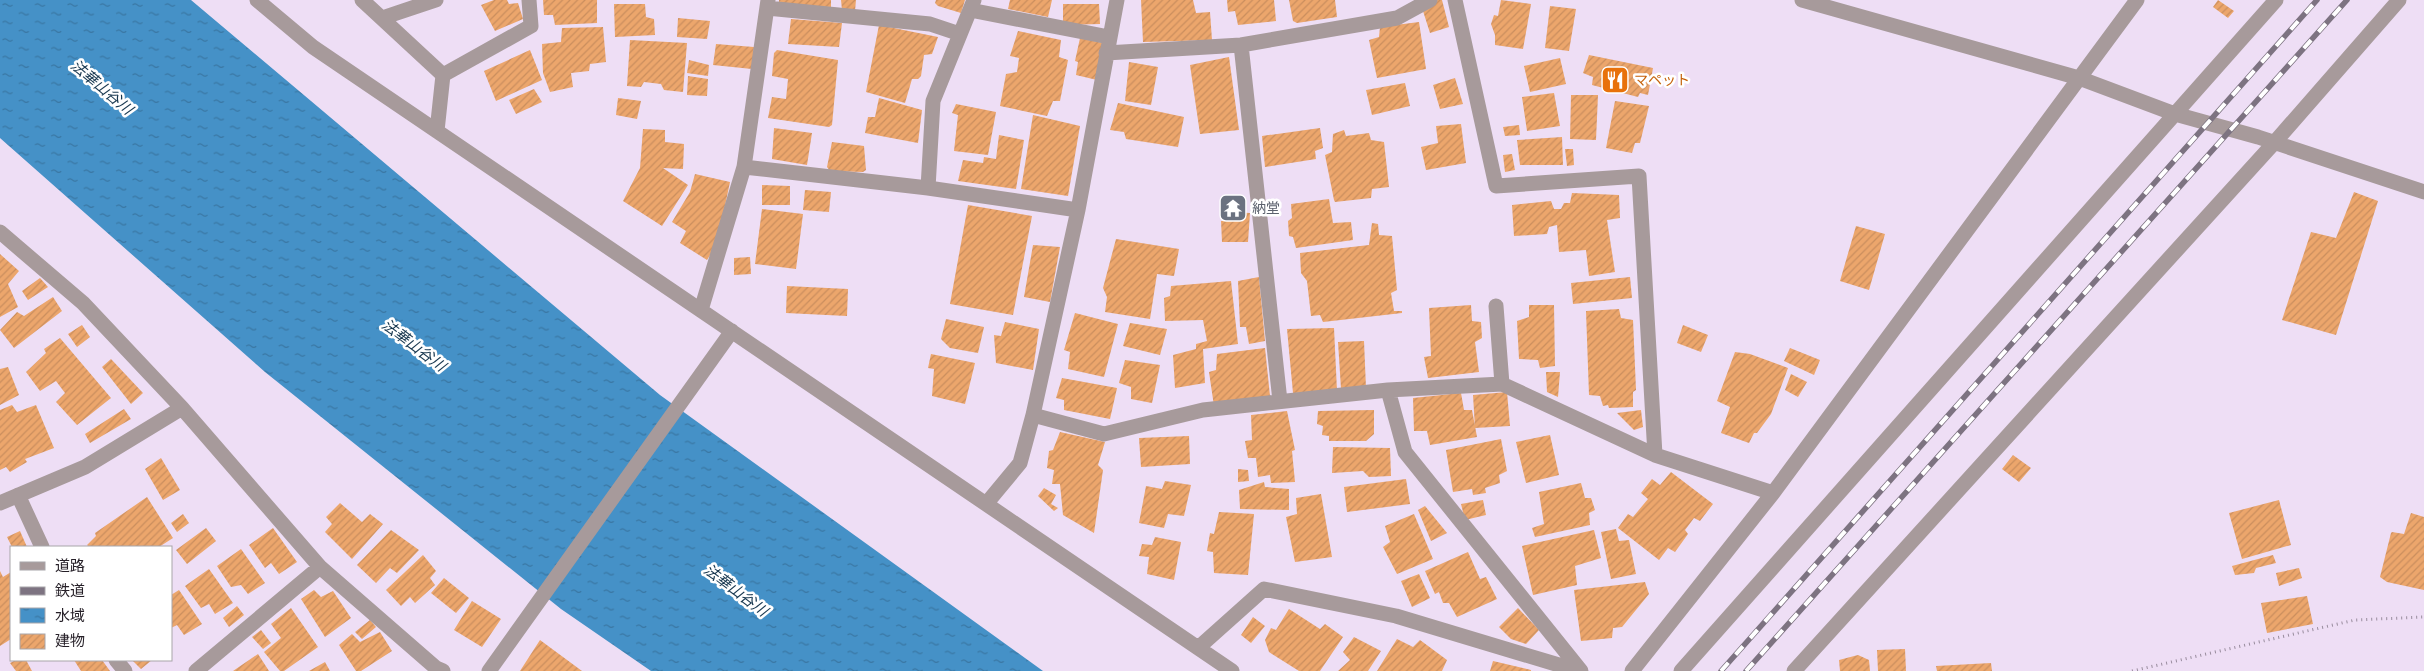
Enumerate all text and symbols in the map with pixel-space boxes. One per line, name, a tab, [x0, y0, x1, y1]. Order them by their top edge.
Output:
water label: 法華山谷川	[67, 56, 138, 120]
restaurant icon: マペット	[1600, 65, 1630, 95]
place label: マペット	[1634, 71, 1690, 89]
temple icon: 納堂	[1218, 193, 1248, 223]
place label: 納堂	[1252, 199, 1280, 217]
water label: 法華山谷川	[378, 315, 451, 376]
legend	[10, 546, 172, 661]
text: 道路	[55, 556, 85, 575]
water label: 法華山谷川	[700, 560, 773, 621]
text: 鉄道	[55, 581, 85, 600]
text: 水域	[55, 606, 85, 625]
text: 建物	[55, 631, 85, 650]

